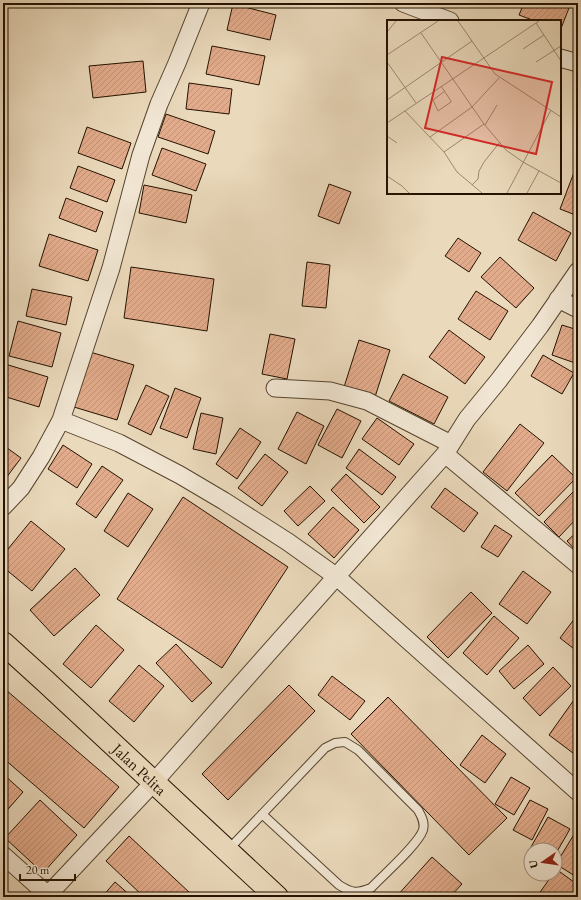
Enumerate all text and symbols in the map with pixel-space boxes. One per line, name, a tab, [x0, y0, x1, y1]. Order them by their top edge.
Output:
inset map	[387, 20, 561, 194]
street label: Jalan Pelita	[106, 737, 172, 800]
north arrow	[523, 842, 563, 882]
scale bar	[20, 856, 75, 882]
text: U	[525, 858, 541, 870]
text: 20 m	[26, 862, 50, 878]

